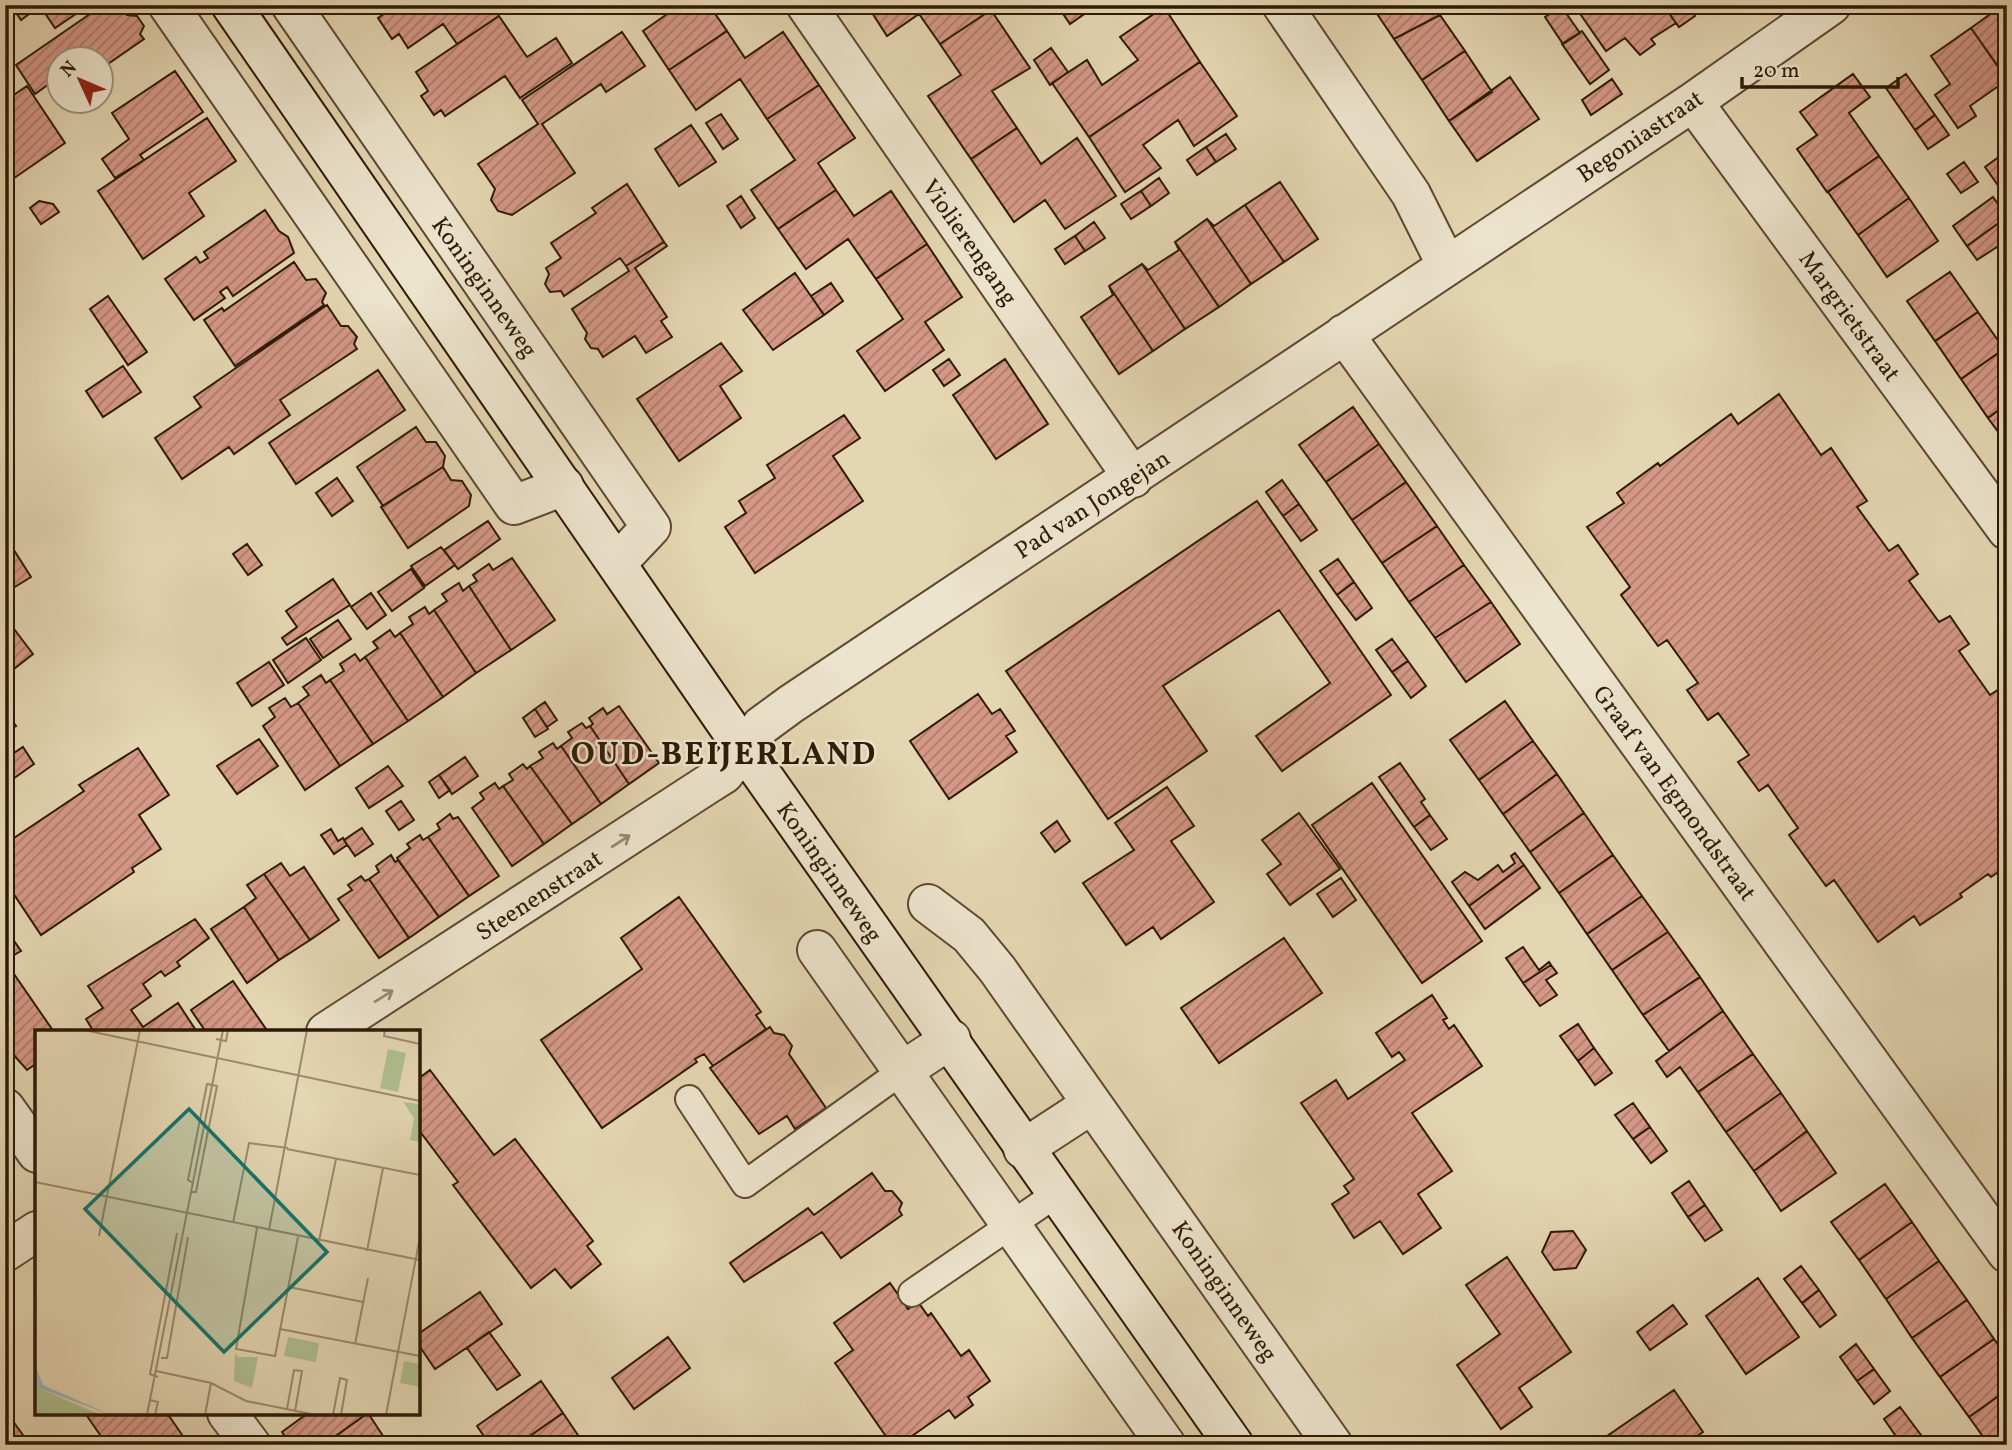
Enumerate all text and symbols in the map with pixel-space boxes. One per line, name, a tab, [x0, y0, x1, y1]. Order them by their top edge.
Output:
north arrow	[46, 46, 116, 116]
scale bar	[1742, 46, 1898, 90]
text: N	[55, 55, 83, 84]
text: 20 m	[1753, 57, 1799, 86]
street label: Begoniastraat	[1571, 83, 1711, 192]
street label: Violierengang	[912, 173, 1025, 313]
street label: Koninginneweg	[422, 211, 545, 366]
street label: Margrietstraat	[1789, 245, 1908, 390]
street label: Pad van Jongejan	[1009, 443, 1177, 569]
street label: Graaf van Egmondstraat	[1583, 679, 1763, 909]
district label: OUD-BEIJERLAND	[571, 734, 877, 778]
street label: Koninginneweg	[767, 796, 890, 951]
one-way arrow	[610, 834, 630, 848]
street label: Steenenstraat	[470, 843, 610, 950]
one-way arrow	[373, 988, 393, 1002]
inset map	[35, 1030, 420, 1415]
street label: Koninginneweg	[1162, 1215, 1285, 1370]

